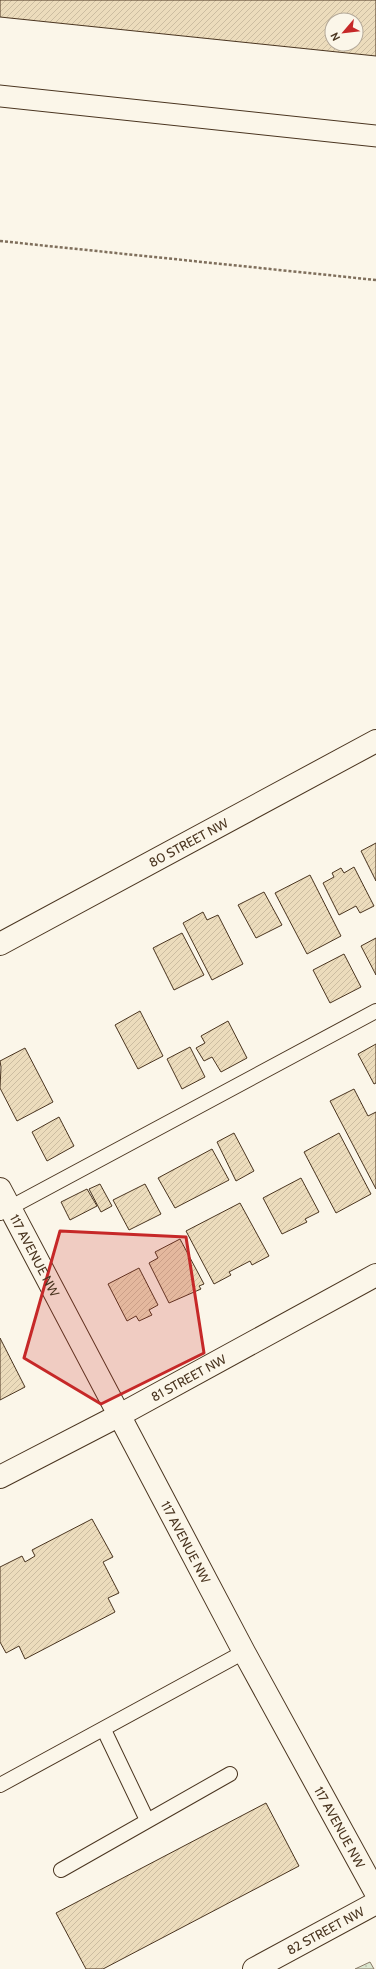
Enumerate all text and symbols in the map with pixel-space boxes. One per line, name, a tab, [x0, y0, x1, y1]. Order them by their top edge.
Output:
north arrow	[324, 12, 364, 52]
text: N	[327, 30, 343, 43]
street label: 80 STREET NW	[146, 814, 231, 870]
street label: 117 AVENUE NW	[7, 1212, 64, 1300]
street label: 81 STREET NW	[148, 1350, 229, 1405]
street label: 117 AVENUE NW	[158, 1498, 215, 1586]
street label: 117 AVENUE NW	[311, 1783, 369, 1871]
street label: 82 STREET NW	[284, 1903, 367, 1958]

